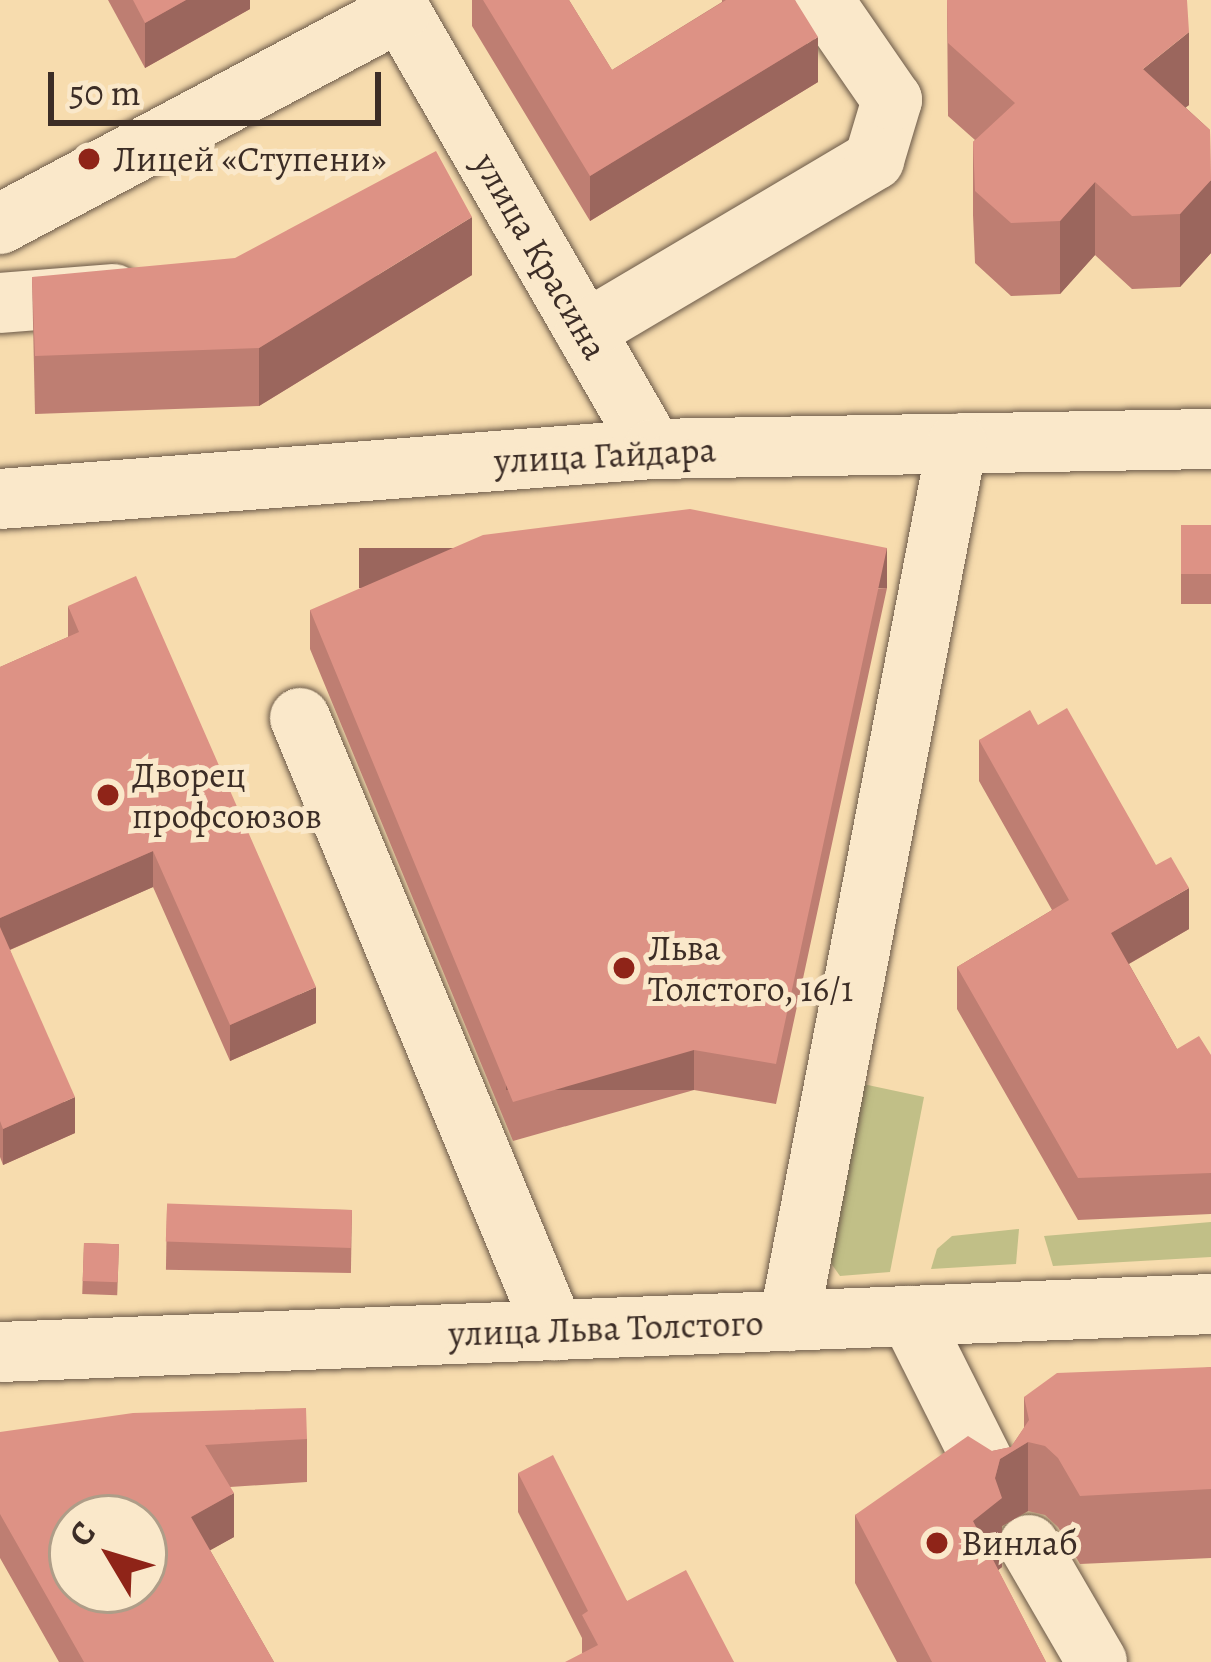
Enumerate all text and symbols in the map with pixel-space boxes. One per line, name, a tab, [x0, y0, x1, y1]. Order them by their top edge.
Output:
scale bar	[54, 48, 387, 122]
text: 50 m	[69, 68, 141, 117]
place label: Лицей «Ступени»	[113, 137, 386, 181]
street label: улица Красина	[465, 145, 617, 367]
marker: Лицей «Ступени»	[76, 146, 102, 172]
street label: улица Гайдара	[493, 428, 717, 482]
place label: Дворец профсоюзов	[132, 752, 322, 837]
marker: Дворец профсоюзов	[95, 782, 121, 808]
place label: Льва Толстого, 16/1	[648, 925, 854, 1010]
marker: Льва Толстого, 16/1	[611, 955, 637, 981]
street label: улица Льва Толстого	[448, 1301, 764, 1355]
north arrow	[48, 1494, 168, 1614]
text: С	[58, 1512, 106, 1555]
place label: Винлаб	[961, 1521, 1078, 1565]
marker: Винлаб	[924, 1530, 950, 1556]

